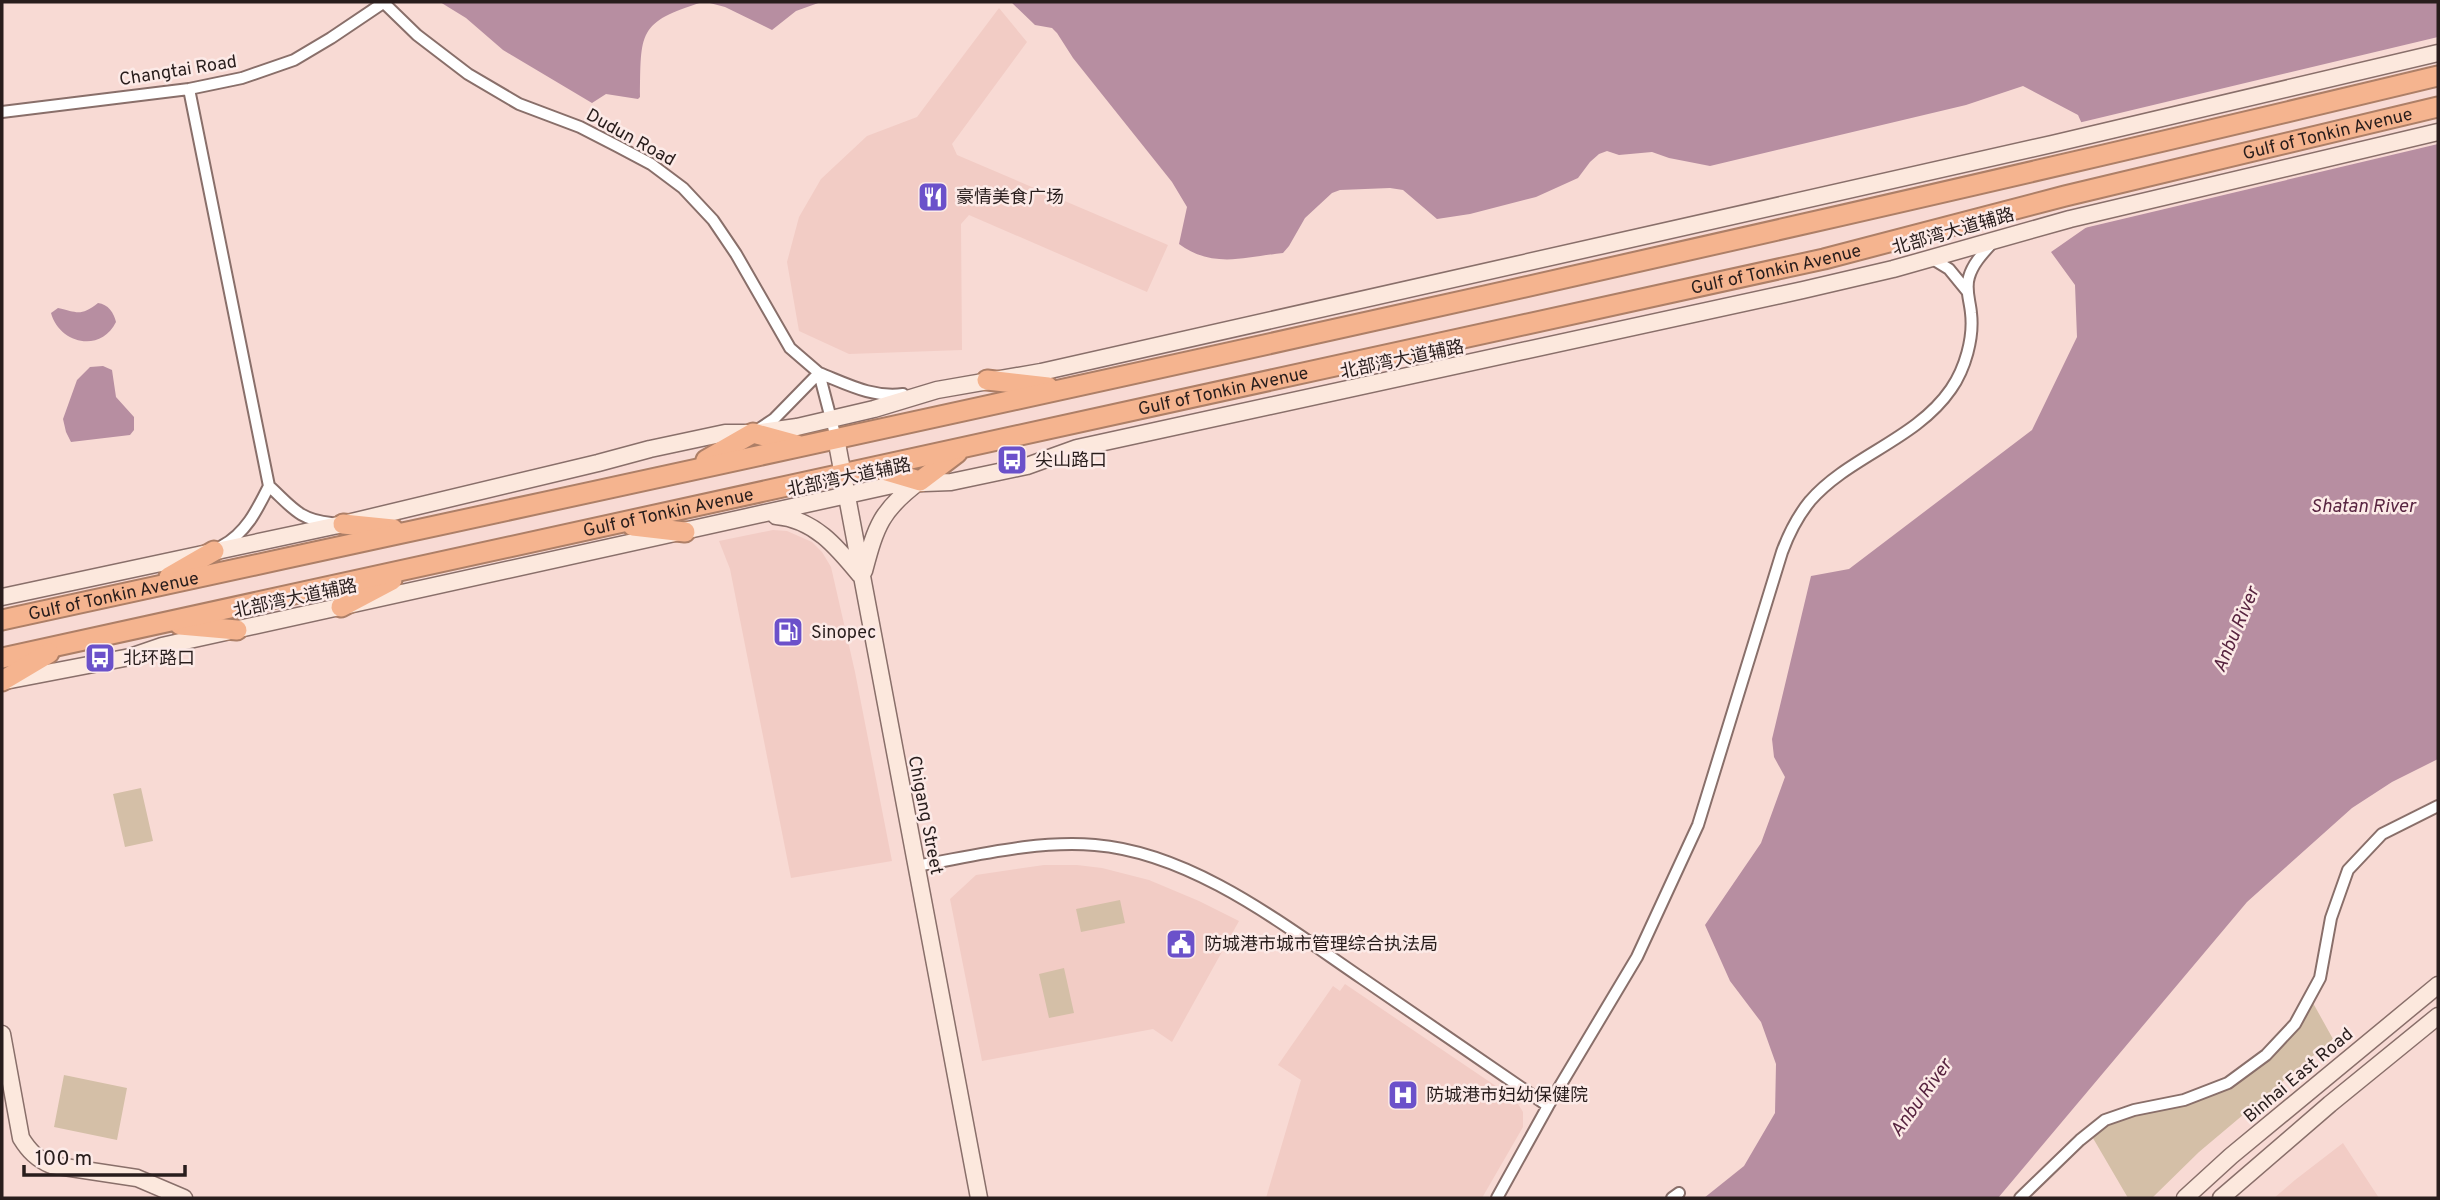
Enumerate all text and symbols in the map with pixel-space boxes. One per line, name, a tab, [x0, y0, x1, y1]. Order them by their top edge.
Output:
street label: Changtai Road	[118, 51, 239, 92]
street label: Gulf of Tonkin Avenue	[2240, 103, 2415, 166]
street label: Dudun Road	[582, 104, 679, 172]
restaurant icon: 豪情美食广场	[916, 180, 950, 214]
place label: 豪情美食广场	[956, 187, 1064, 210]
street label: 北部湾大道辅路	[1890, 204, 2017, 261]
street label: Gulf of Tonkin Avenue	[1689, 240, 1864, 301]
street label: 北部湾大道辅路	[1338, 336, 1466, 385]
street label: Gulf of Tonkin Avenue	[1136, 362, 1311, 422]
bus stop icon: 尖山路口	[995, 443, 1029, 477]
place label: 尖山路口	[1035, 450, 1107, 473]
street label: 北部湾大道辅路	[785, 454, 913, 503]
street label: Gulf of Tonkin Avenue	[581, 484, 756, 543]
water label: Shatan River	[2311, 495, 2417, 519]
street label: Gulf of Tonkin Avenue	[26, 568, 201, 627]
street label: 北部湾大道辅路	[231, 575, 359, 624]
water label: Anbu River	[2208, 582, 2266, 676]
fuel station icon: Sinopec	[771, 615, 805, 649]
place label: Sinopec	[811, 622, 876, 645]
bus stop icon: 北环路口	[83, 641, 117, 675]
place label: 北环路口	[123, 648, 195, 671]
street label: Chigang Street	[902, 754, 947, 877]
public building icon: 防城港市城市管理综合执法局	[1164, 927, 1198, 961]
place label: 防城港市城市管理综合执法局	[1204, 934, 1438, 957]
street label: Binhai East Road	[2239, 1024, 2359, 1129]
water label: Anbu River	[1885, 1053, 1959, 1142]
hospital icon: 防城港市妇幼保健院	[1386, 1078, 1420, 1112]
place label: 防城港市妇幼保健院	[1426, 1085, 1588, 1108]
scale bar	[24, 1134, 186, 1178]
text: 100 m	[35, 1146, 92, 1173]

